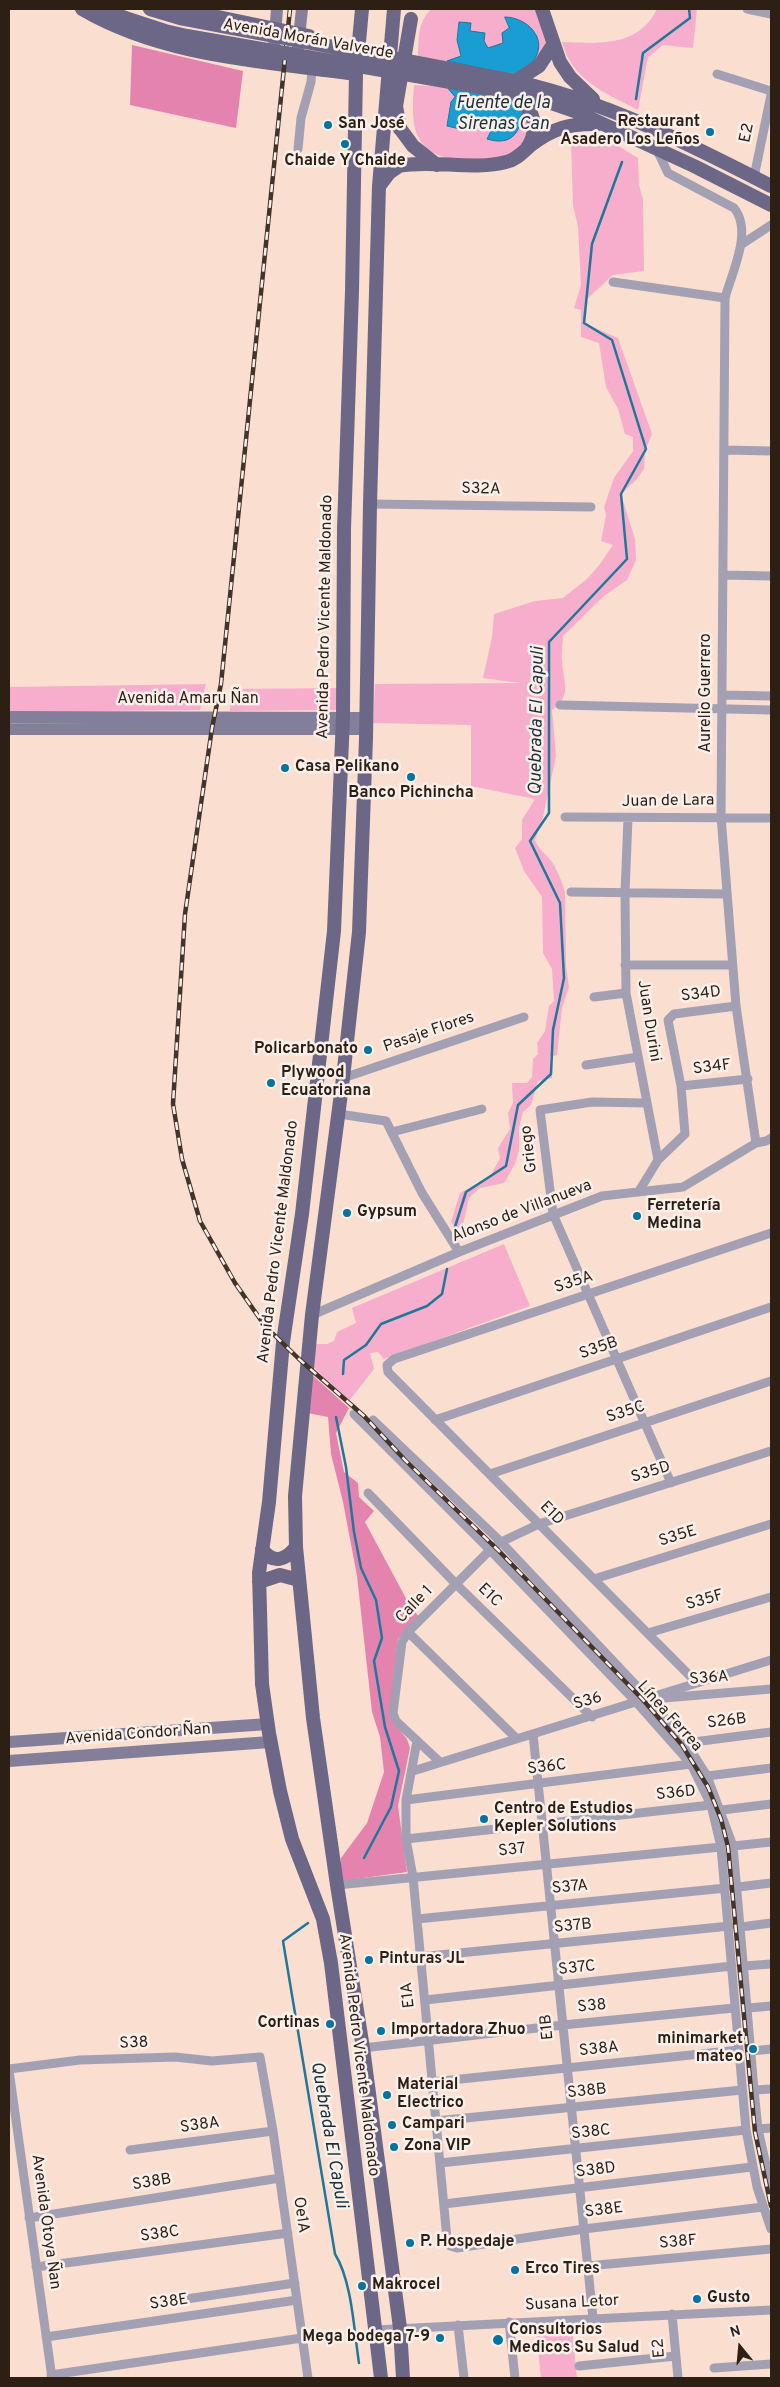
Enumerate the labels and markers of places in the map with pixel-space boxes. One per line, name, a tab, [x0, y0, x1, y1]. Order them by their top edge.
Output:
place label: Restaurant Asadero Los Leños	[560, 113, 700, 151]
place label: San José	[338, 115, 405, 135]
marker: San José	[322, 119, 334, 131]
marker: Restaurant Asadero Los Leños	[704, 126, 716, 138]
marker: Chaide Y Chaide	[339, 138, 351, 150]
place label: Chaide Y Chaide	[284, 152, 406, 172]
place label: Casa Pelikano	[295, 758, 399, 778]
marker: Casa Pelikano	[279, 762, 291, 774]
marker: Banco Pichincha	[405, 771, 417, 783]
place label: Banco Pichincha	[348, 784, 474, 804]
place label: Policarbonato	[254, 1040, 358, 1060]
marker: Policarbonato	[362, 1044, 374, 1056]
place label: Plywood Ecuatoriana	[281, 1064, 371, 1102]
marker: Plywood Ecuatoriana	[265, 1077, 277, 1089]
place label: Ferretería Medina	[647, 1197, 721, 1235]
place label: Gypsum	[357, 1203, 417, 1223]
marker: Gypsum	[341, 1207, 353, 1219]
marker: Ferretería Medina	[631, 1210, 643, 1222]
place label: Centro de Estudios Kepler Solutions	[494, 1800, 633, 1838]
marker: Centro de Estudios Kepler Solutions	[478, 1813, 490, 1825]
place label: Pinturas JL	[379, 1950, 464, 1970]
marker: Pinturas JL	[363, 1954, 375, 1966]
place label: Cortinas	[257, 2014, 320, 2034]
marker: Cortinas	[324, 2018, 336, 2030]
place label: Importadora Zhuo	[391, 2021, 526, 2041]
marker: Importadora Zhuo	[375, 2025, 387, 2037]
place label: minimarket mateo	[657, 2030, 743, 2068]
marker: minimarket mateo	[747, 2043, 759, 2055]
place label: Material Electrico	[397, 2076, 464, 2114]
marker: Material Electrico	[381, 2089, 393, 2101]
place label: Campari	[402, 2115, 465, 2135]
marker: Campari	[386, 2119, 398, 2131]
place label: Zona VIP	[404, 2137, 471, 2157]
marker: Zona VIP	[388, 2141, 400, 2153]
place label: P. Hospedaje	[420, 2233, 514, 2253]
marker: P. Hospedaje	[404, 2237, 416, 2249]
place label: Erco Tires	[525, 2260, 600, 2280]
marker: Erco Tires	[509, 2264, 521, 2276]
place label: Makrocel	[372, 2276, 440, 2296]
marker: Makrocel	[356, 2280, 368, 2292]
place label: Gusto	[707, 2289, 750, 2309]
marker: Gusto	[691, 2293, 703, 2305]
place label: Consultorios Medicos Su Salud	[509, 2321, 640, 2359]
place label: Mega bodega 7-9	[302, 2328, 430, 2348]
marker: Mega bodega 7-9	[434, 2332, 446, 2344]
marker: Consultorios Medicos Su Salud	[491, 2333, 505, 2347]

